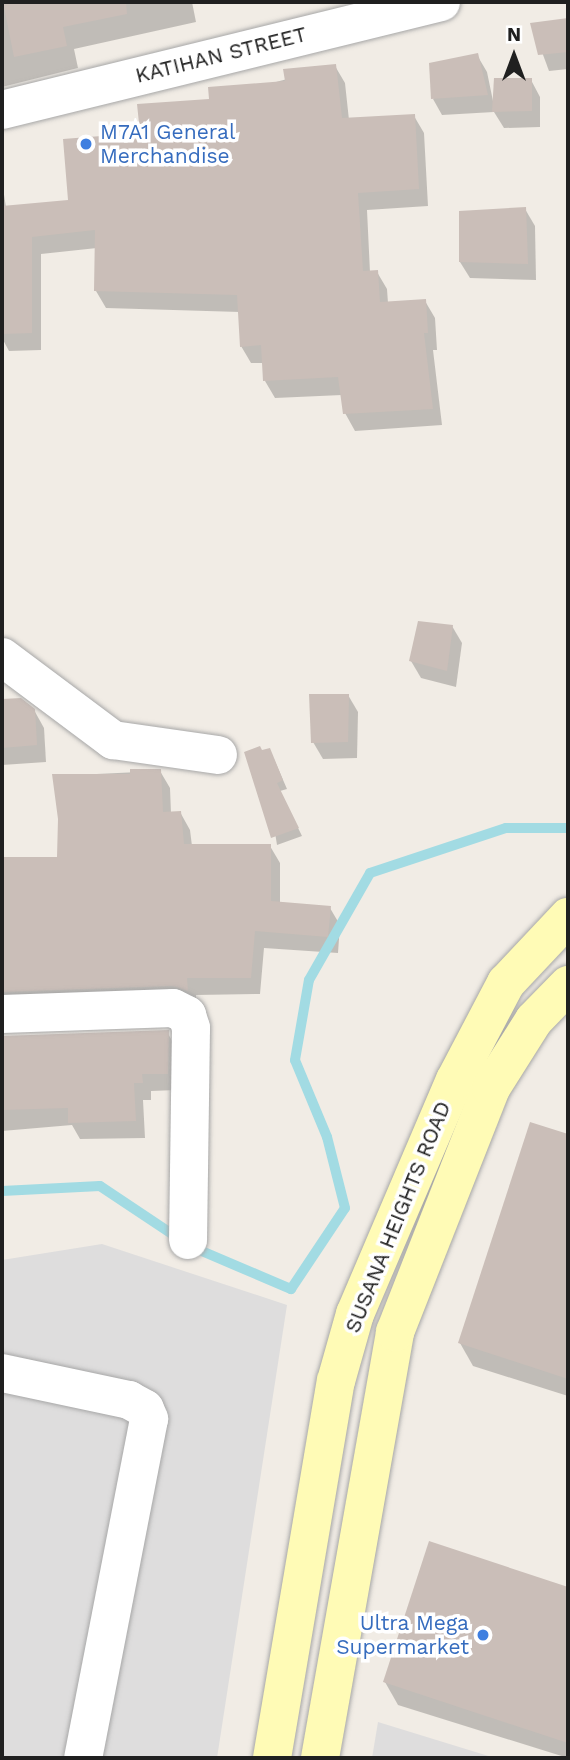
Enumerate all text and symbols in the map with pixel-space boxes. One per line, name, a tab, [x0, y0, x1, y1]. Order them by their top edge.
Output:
north arrow	[479, 21, 549, 91]
street label: KATIHAN STREET	[133, 22, 309, 88]
text: N	[507, 23, 521, 46]
place label: M7A1 General Merchandise	[100, 119, 235, 169]
marker: M7A1 General Merchandise	[78, 136, 94, 152]
street label: SUSANA HEIGHTS ROAD	[340, 1097, 456, 1337]
place label: Ultra Mega Supermarket	[336, 1610, 469, 1660]
marker: Ultra Mega Supermarket	[475, 1627, 491, 1643]

